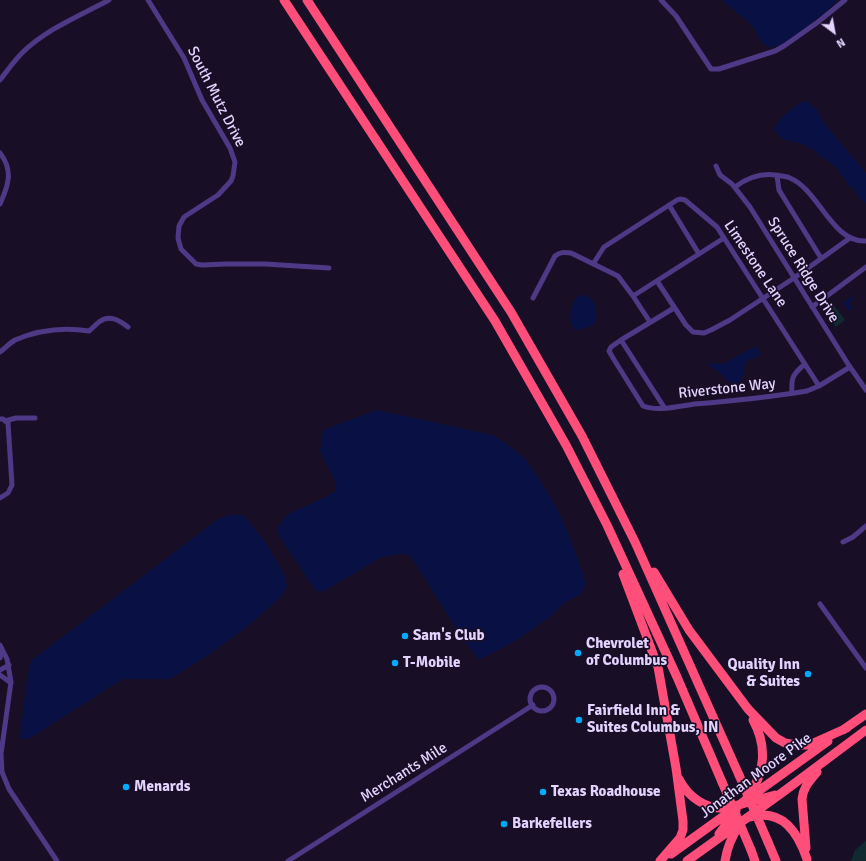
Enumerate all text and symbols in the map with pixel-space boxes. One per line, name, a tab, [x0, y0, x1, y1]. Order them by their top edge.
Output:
north arrow	[814, 12, 854, 52]
text: N	[834, 35, 847, 50]
street label: South Mutz Drive	[183, 44, 249, 150]
street label: Spruce Ridge Drive	[763, 214, 843, 326]
street label: Limestone Lane	[719, 217, 791, 311]
street label: Riverstone Way	[677, 375, 777, 403]
place label: Sam's Club	[413, 627, 484, 645]
marker: Sam's Club	[400, 631, 410, 641]
place label: Chevrolet of Columbus	[586, 635, 667, 670]
marker: Chevrolet of Columbus	[573, 648, 583, 658]
place label: T-Mobile	[403, 654, 460, 672]
place label: Quality Inn & Suites	[727, 656, 800, 691]
marker: T-Mobile	[390, 658, 400, 668]
marker: Quality Inn & Suites	[803, 669, 813, 679]
place label: Fairfield Inn & Suites Columbus, IN	[587, 702, 718, 737]
marker: Fairfield Inn & Suites Columbus, IN	[574, 715, 584, 725]
street label: Jonathan Moore Pike	[697, 729, 815, 823]
street label: Merchants Mile	[357, 739, 451, 807]
place label: Menards	[134, 778, 190, 796]
marker: Menards	[121, 782, 131, 792]
place label: Texas Roadhouse	[551, 783, 660, 801]
marker: Texas Roadhouse	[538, 787, 548, 797]
place label: Barkefellers	[512, 815, 592, 833]
marker: Barkefellers	[499, 819, 509, 829]

